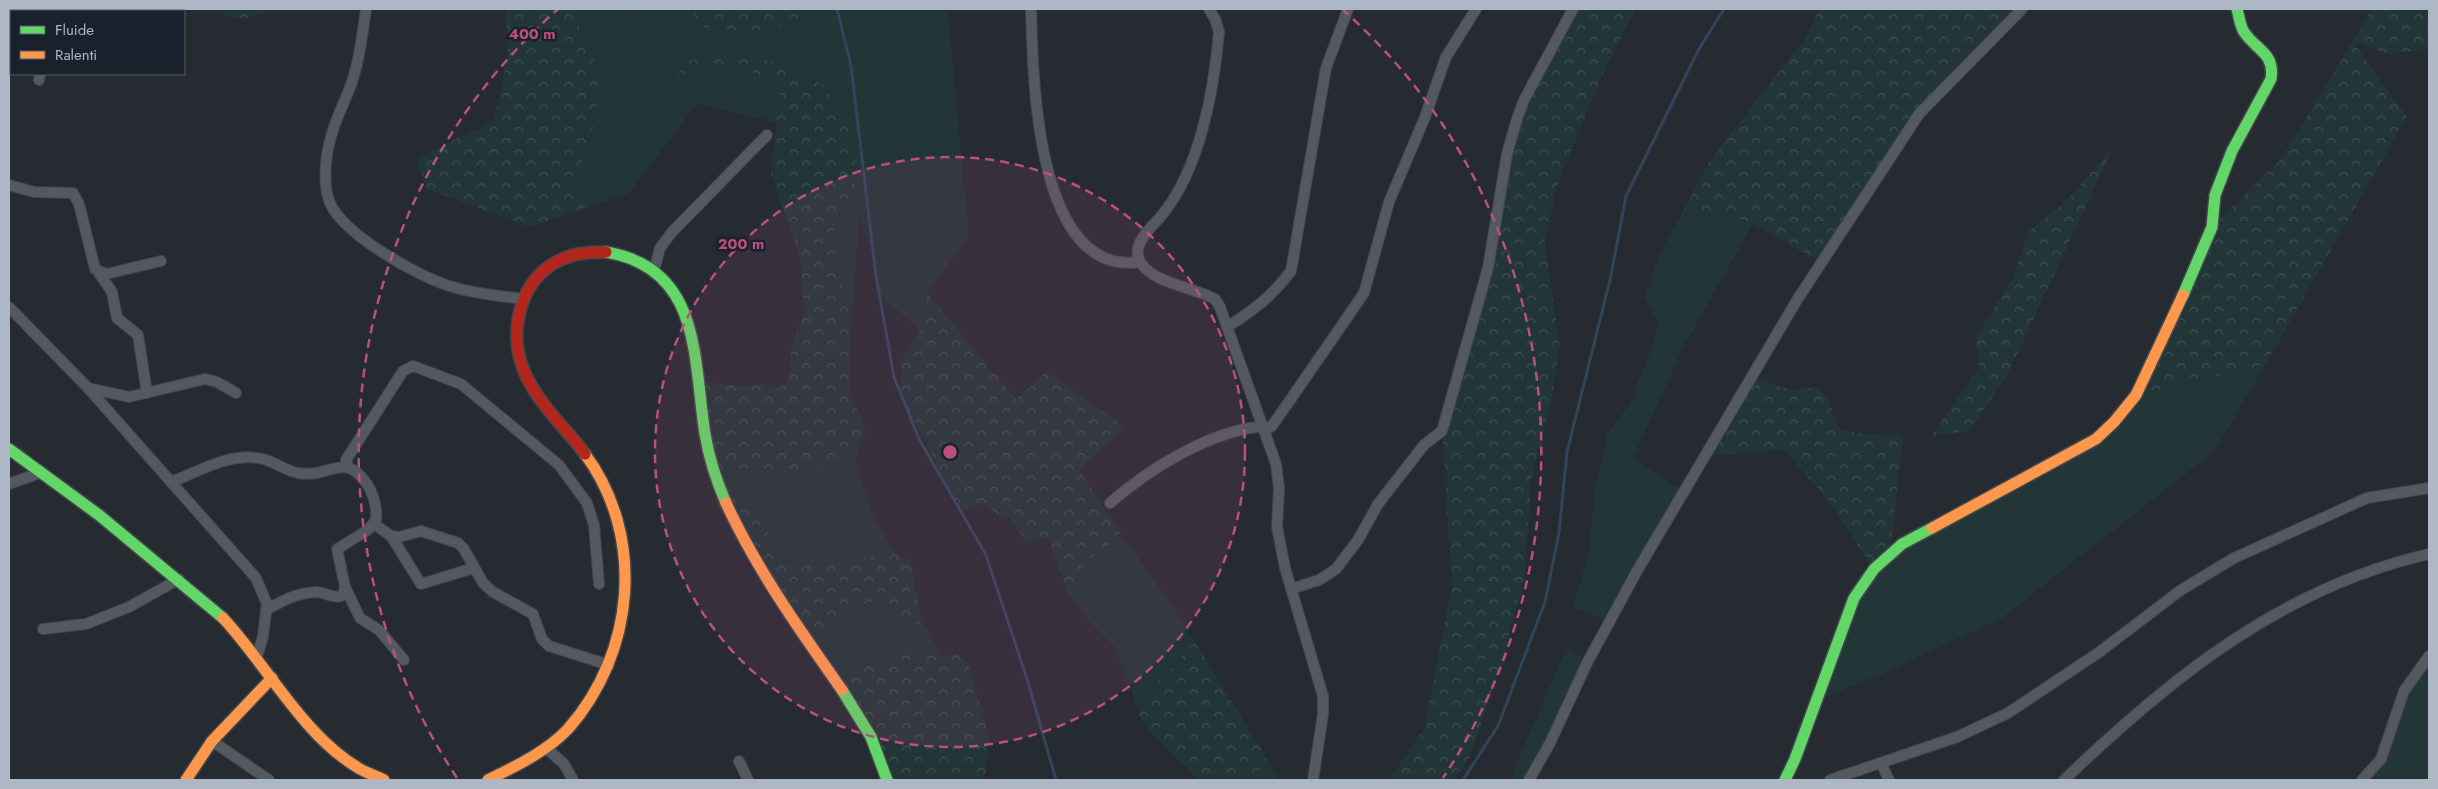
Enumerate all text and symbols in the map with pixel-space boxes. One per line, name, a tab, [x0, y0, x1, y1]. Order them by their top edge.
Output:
legend	[10, 10, 185, 75]
text: Fluide	[55, 19, 94, 41]
text: 400 m	[508, 23, 556, 45]
text: Ralenti	[55, 44, 97, 66]
text: 200 m	[718, 233, 764, 255]
centre of rings	[941, 443, 959, 461]

